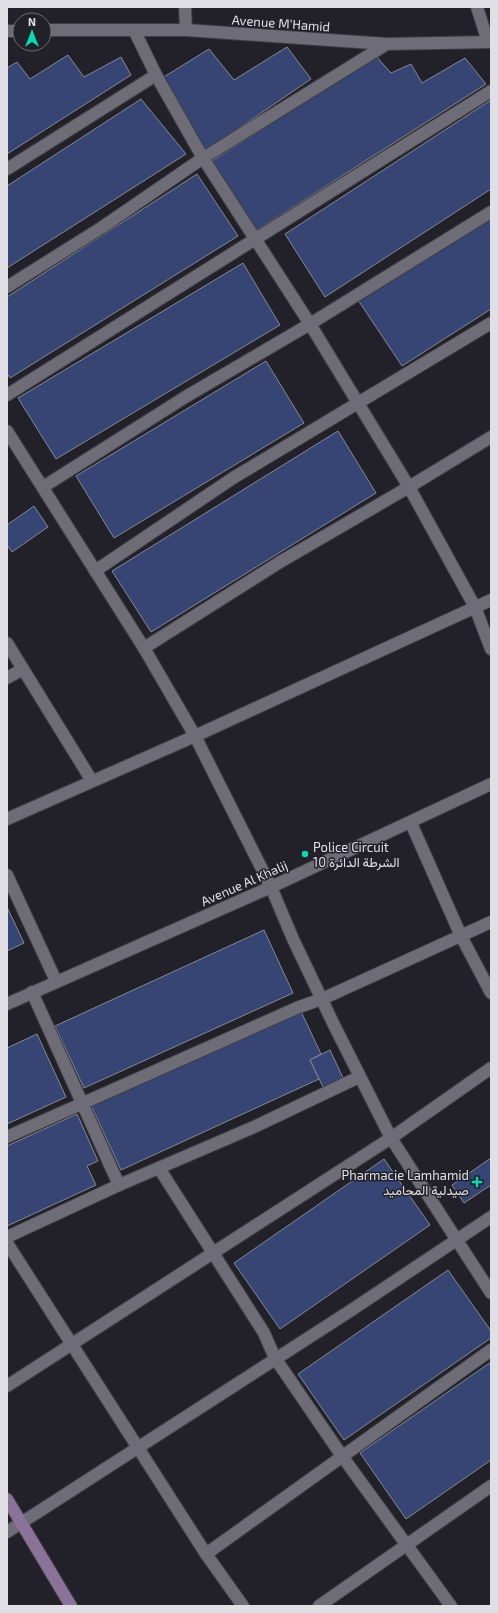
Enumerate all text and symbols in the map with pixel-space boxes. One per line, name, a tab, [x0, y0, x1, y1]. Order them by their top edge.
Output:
north arrow	[12, 12, 52, 52]
street label: Avenue M'Hamid	[231, 12, 331, 34]
text: N	[28, 15, 36, 28]
place label: Police Circuit 10 الشرطة الدائرة	[313, 839, 400, 871]
marker: Police Circuit 10 الشرطة الدائرة	[300, 849, 310, 859]
street label: Avenue Al Khalij	[198, 857, 290, 909]
place label: Pharmacie Lamhamid صيدلية المحاميد	[341, 1167, 469, 1198]
marker: Pharmacie Lamhamid صيدلية المحاميد	[472, 1177, 482, 1187]

